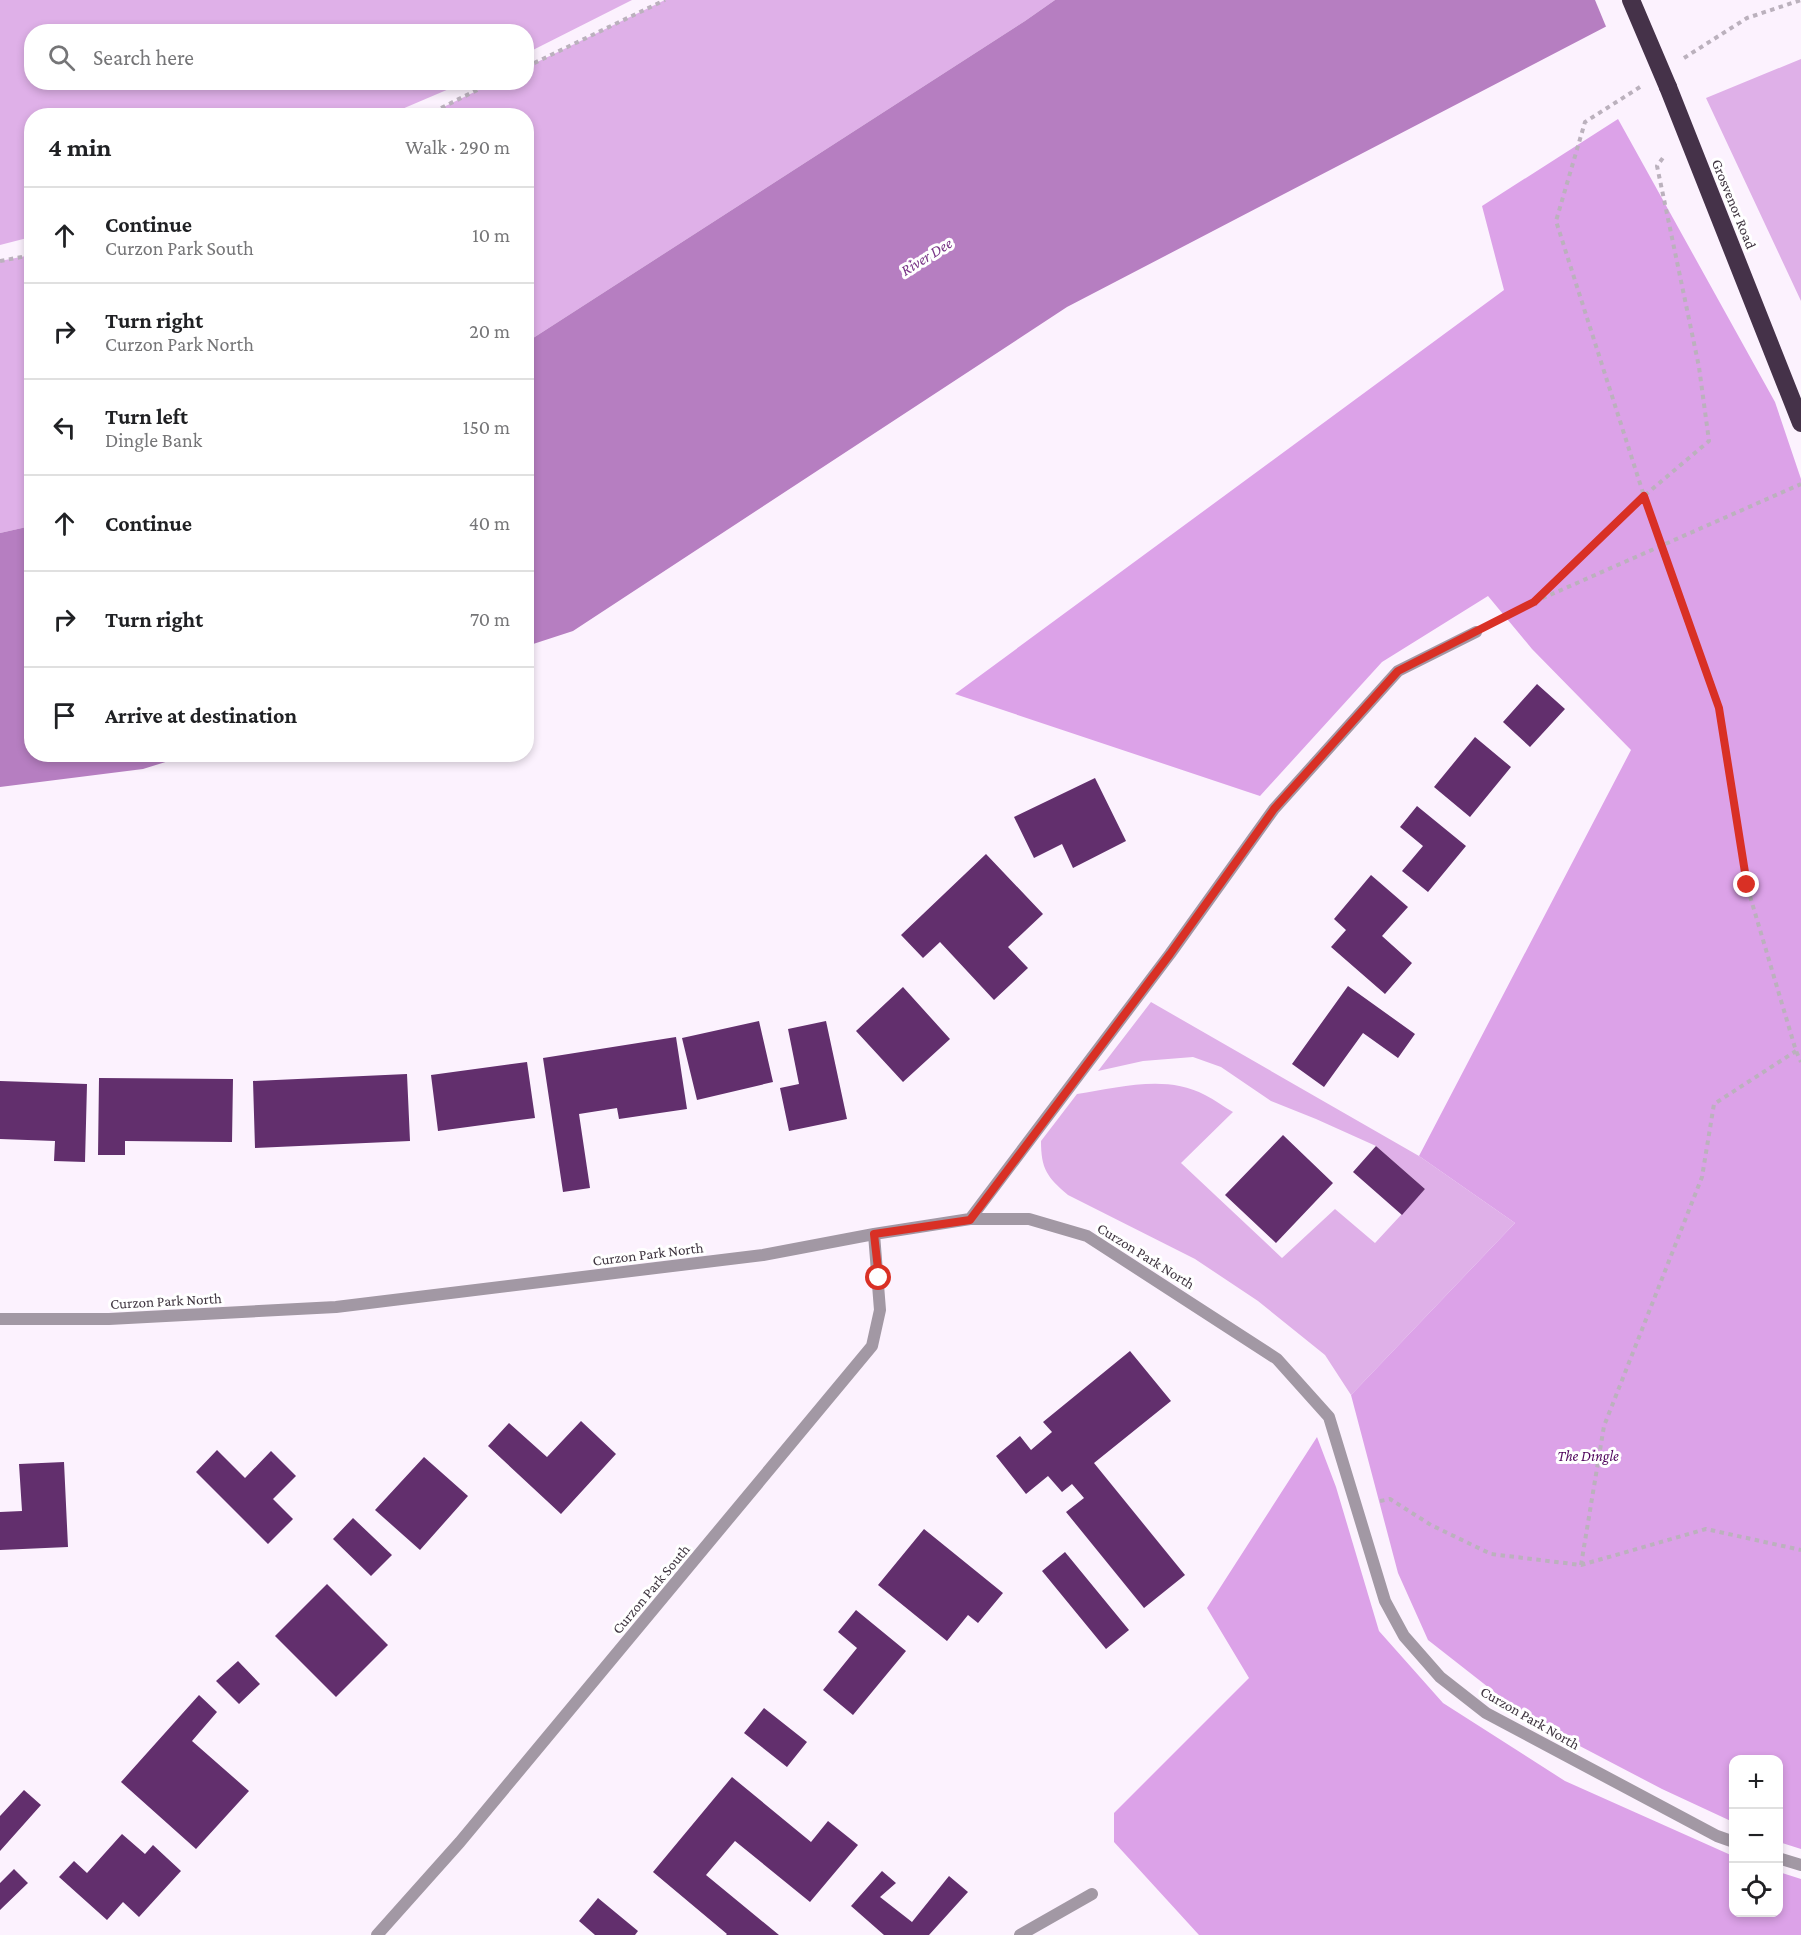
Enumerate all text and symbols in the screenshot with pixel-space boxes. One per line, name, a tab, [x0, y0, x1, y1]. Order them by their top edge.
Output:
search box	[24, 24, 534, 90]
icon: search	[45, 41, 78, 74]
text: Search here	[93, 45, 194, 70]
text: 4 min	[48, 133, 112, 162]
text: Walk · 290 m	[405, 136, 510, 158]
street label: Grosvenor Road	[1709, 157, 1759, 251]
text: Continue	[105, 212, 192, 237]
icon: ahead	[48, 219, 81, 252]
text: 10 m	[472, 224, 510, 246]
water label: River Dee	[898, 234, 955, 279]
text: Curzon Park South	[105, 237, 254, 259]
text: Turn right	[105, 308, 203, 333]
icon: right	[48, 315, 81, 348]
text: 20 m	[469, 320, 510, 342]
text: Curzon Park North	[105, 333, 254, 355]
text: Turn left	[105, 404, 188, 429]
icon: left	[48, 411, 81, 444]
text: 150 m	[463, 416, 510, 438]
text: Dingle Bank	[105, 429, 202, 451]
icon: ahead	[48, 507, 81, 540]
text: Continue	[105, 511, 192, 536]
text: 40 m	[469, 512, 510, 534]
icon: right	[48, 603, 81, 636]
text: Turn right	[105, 607, 203, 632]
text: 70 m	[470, 608, 510, 630]
icon: arrive	[48, 699, 81, 732]
text: Arrive at destination	[105, 703, 297, 728]
route end	[1733, 871, 1759, 897]
street label: Curzon Park North	[1094, 1220, 1198, 1292]
street label: Curzon Park North	[592, 1239, 704, 1269]
route start	[865, 1264, 891, 1290]
street label: Curzon Park North	[110, 1290, 222, 1312]
park label: The Dingle	[1557, 1448, 1619, 1465]
street label: Curzon Park South	[609, 1541, 693, 1637]
street label: Curzon Park North	[1478, 1683, 1582, 1753]
map controls	[1729, 1755, 1783, 1917]
button: +	[1729, 1755, 1783, 1809]
button: −	[1729, 1809, 1783, 1863]
button: locate	[1729, 1863, 1783, 1917]

